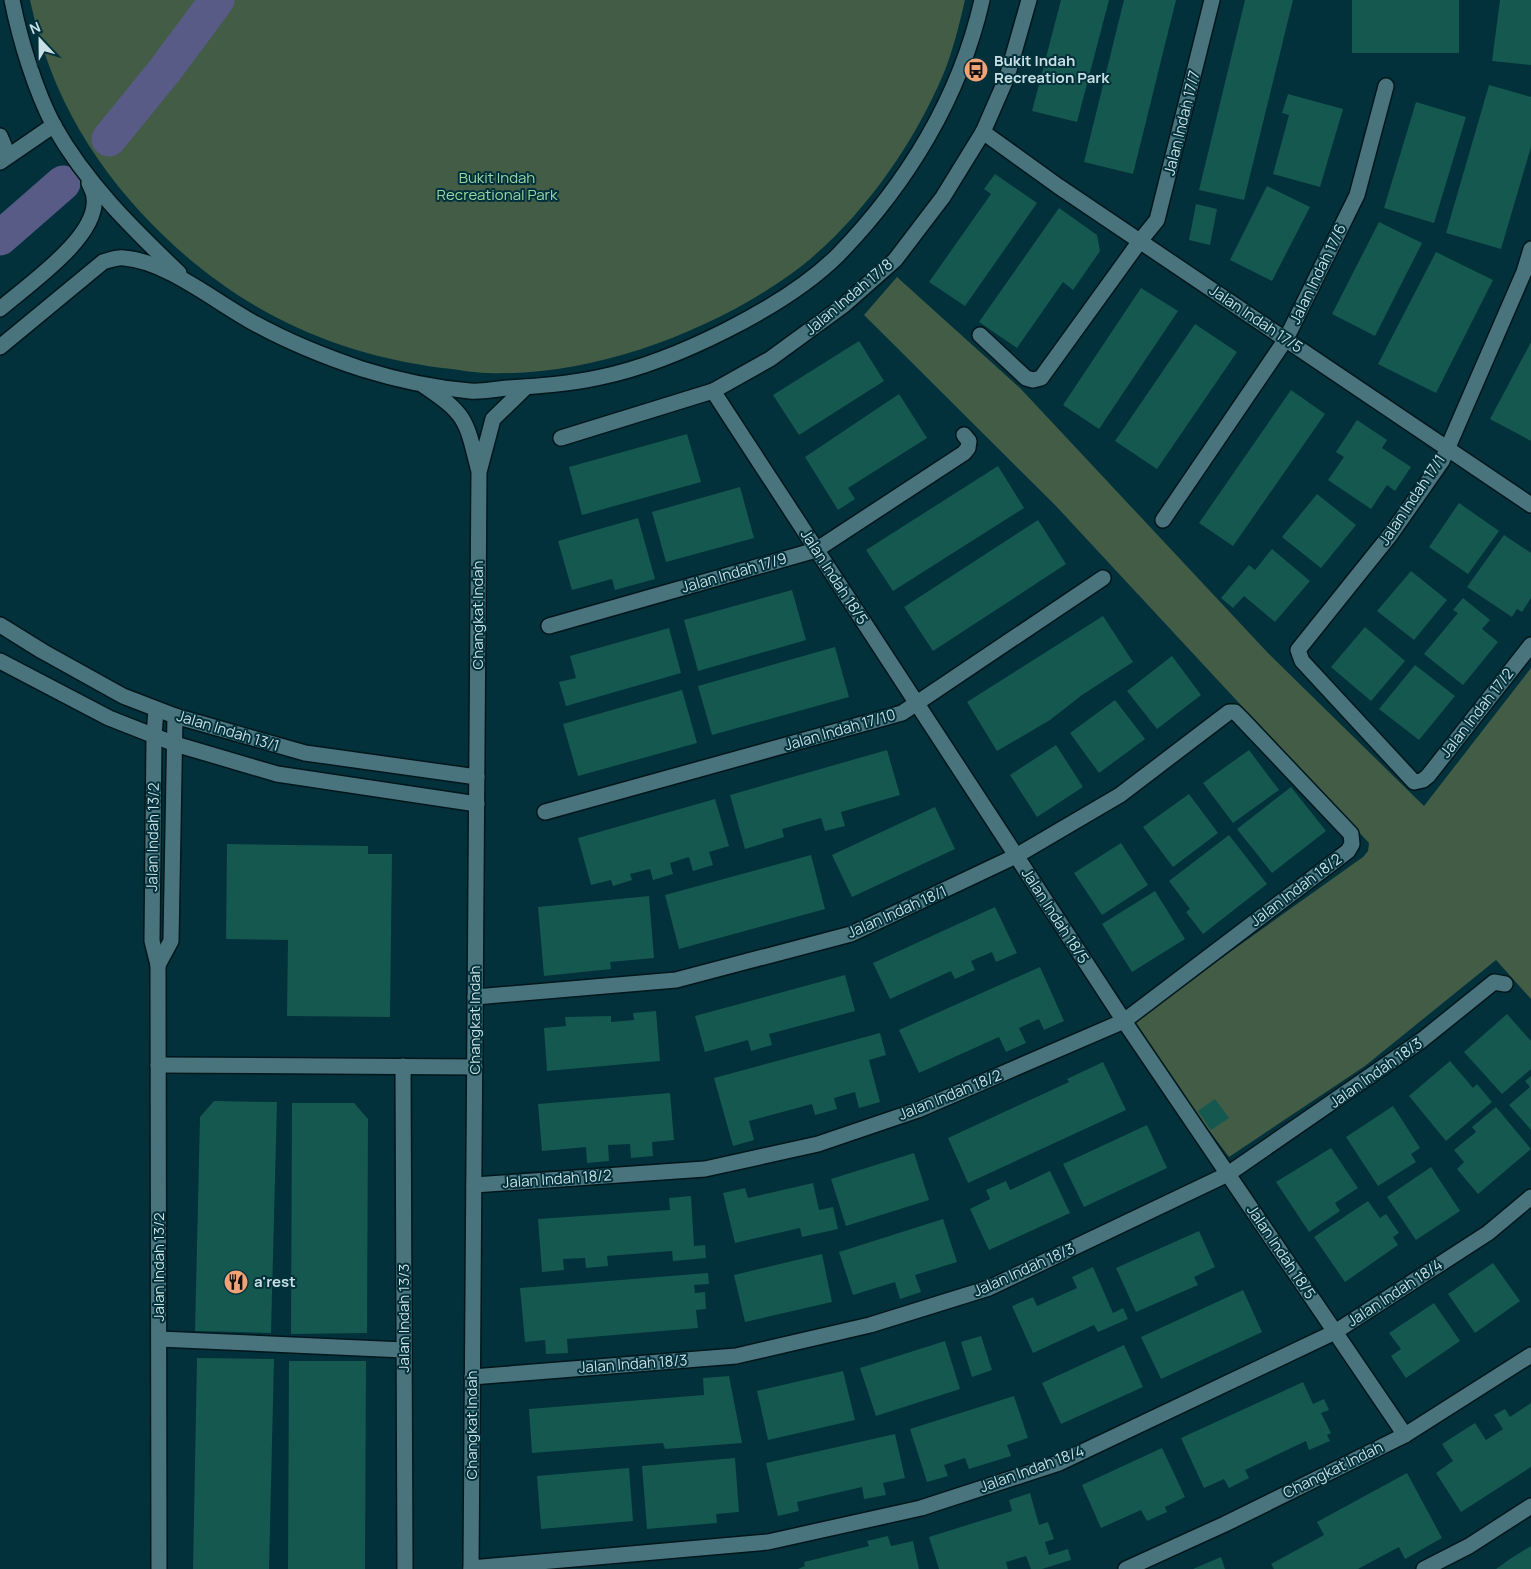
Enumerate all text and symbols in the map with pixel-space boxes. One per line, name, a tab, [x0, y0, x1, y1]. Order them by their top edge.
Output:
north arrow	[15, 15, 65, 65]
text: N	[27, 17, 43, 38]
place label: Bukit Indah Recreation Park	[994, 50, 1110, 88]
bus stop icon: Bukit Indah Recreation Park	[963, 57, 989, 83]
street label: Jalan Indah 17/7	[1158, 68, 1205, 177]
park label: Bukit Indah Recreational Park	[437, 167, 558, 205]
street label: Jalan Indah 17/6	[1284, 220, 1351, 327]
street label: Jalan Indah 17/8	[800, 254, 897, 340]
street label: Jalan Indah 17/5	[1205, 280, 1307, 358]
street label: Jalan Indah 17/1	[1373, 450, 1450, 549]
street label: Jalan Indah 18/5	[796, 525, 873, 628]
street label: Jalan Indah 17/9	[679, 547, 789, 598]
street label: Changkat Indah	[467, 560, 488, 670]
street label: Jalan Indah 17/2	[1435, 664, 1518, 762]
street label: Jalan Indah 17/10	[782, 704, 898, 755]
street label: Jalan Indah 13/1	[174, 705, 282, 756]
street label: Jalan Indah 13/2	[141, 782, 164, 892]
street label: Jalan Indah 18/2	[1246, 848, 1346, 931]
street label: Jalan Indah 18/5	[1017, 864, 1094, 967]
street label: Jalan Indah 18/1	[844, 880, 950, 943]
street label: Changkat Indah	[464, 965, 485, 1075]
street label: Jalan Indah 18/3	[1325, 1033, 1426, 1113]
street label: Jalan Indah 18/2	[895, 1064, 1004, 1125]
street label: Jalan Indah 18/2	[502, 1164, 612, 1193]
street label: Jalan Indah 18/5	[1242, 1200, 1321, 1303]
street label: Jalan Indah 13/2	[148, 1212, 169, 1322]
street label: Jalan Indah 18/3	[970, 1238, 1078, 1301]
street label: Jalan Indah 18/4	[1343, 1254, 1447, 1331]
street label: Jalan Indah 13/3	[393, 1264, 414, 1372]
restaurant icon: a'rest	[223, 1269, 249, 1295]
place label: a'rest	[254, 1271, 296, 1292]
street label: Jalan Indah 18/3	[578, 1349, 688, 1378]
street label: Changkat Indah	[461, 1370, 482, 1480]
street label: Changkat Indah	[1279, 1436, 1386, 1503]
street label: Jalan Indah 18/4	[977, 1440, 1087, 1497]

